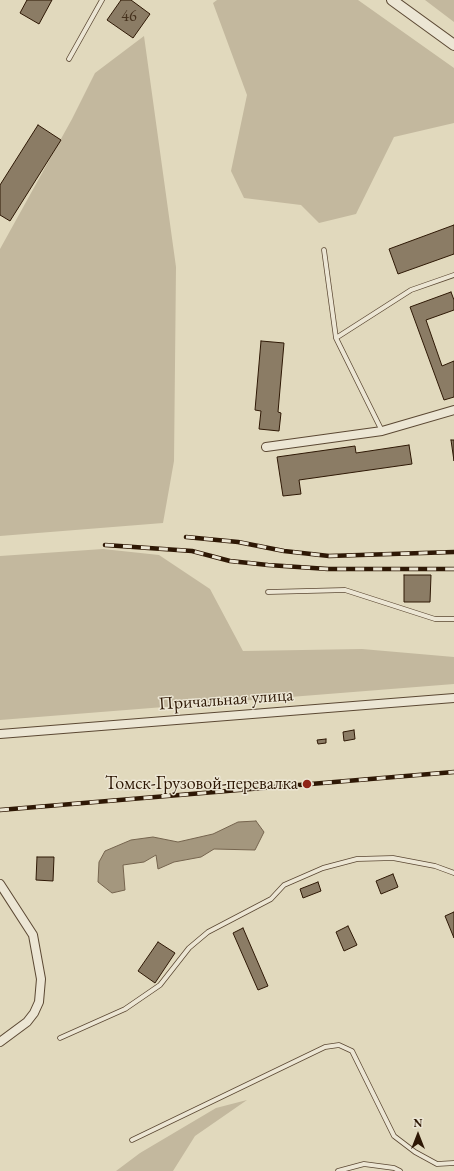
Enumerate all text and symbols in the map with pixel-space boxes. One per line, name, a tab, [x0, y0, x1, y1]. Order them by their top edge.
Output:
house number: 46	[121, 7, 137, 27]
street label: Причальная улица	[158, 685, 294, 715]
place label: Томск-Грузовой-перевалка	[105, 773, 298, 795]
marker: Томск-Грузовой-перевалка	[301, 778, 313, 790]
north arrow	[398, 1115, 438, 1155]
text: N	[414, 1116, 422, 1130]

